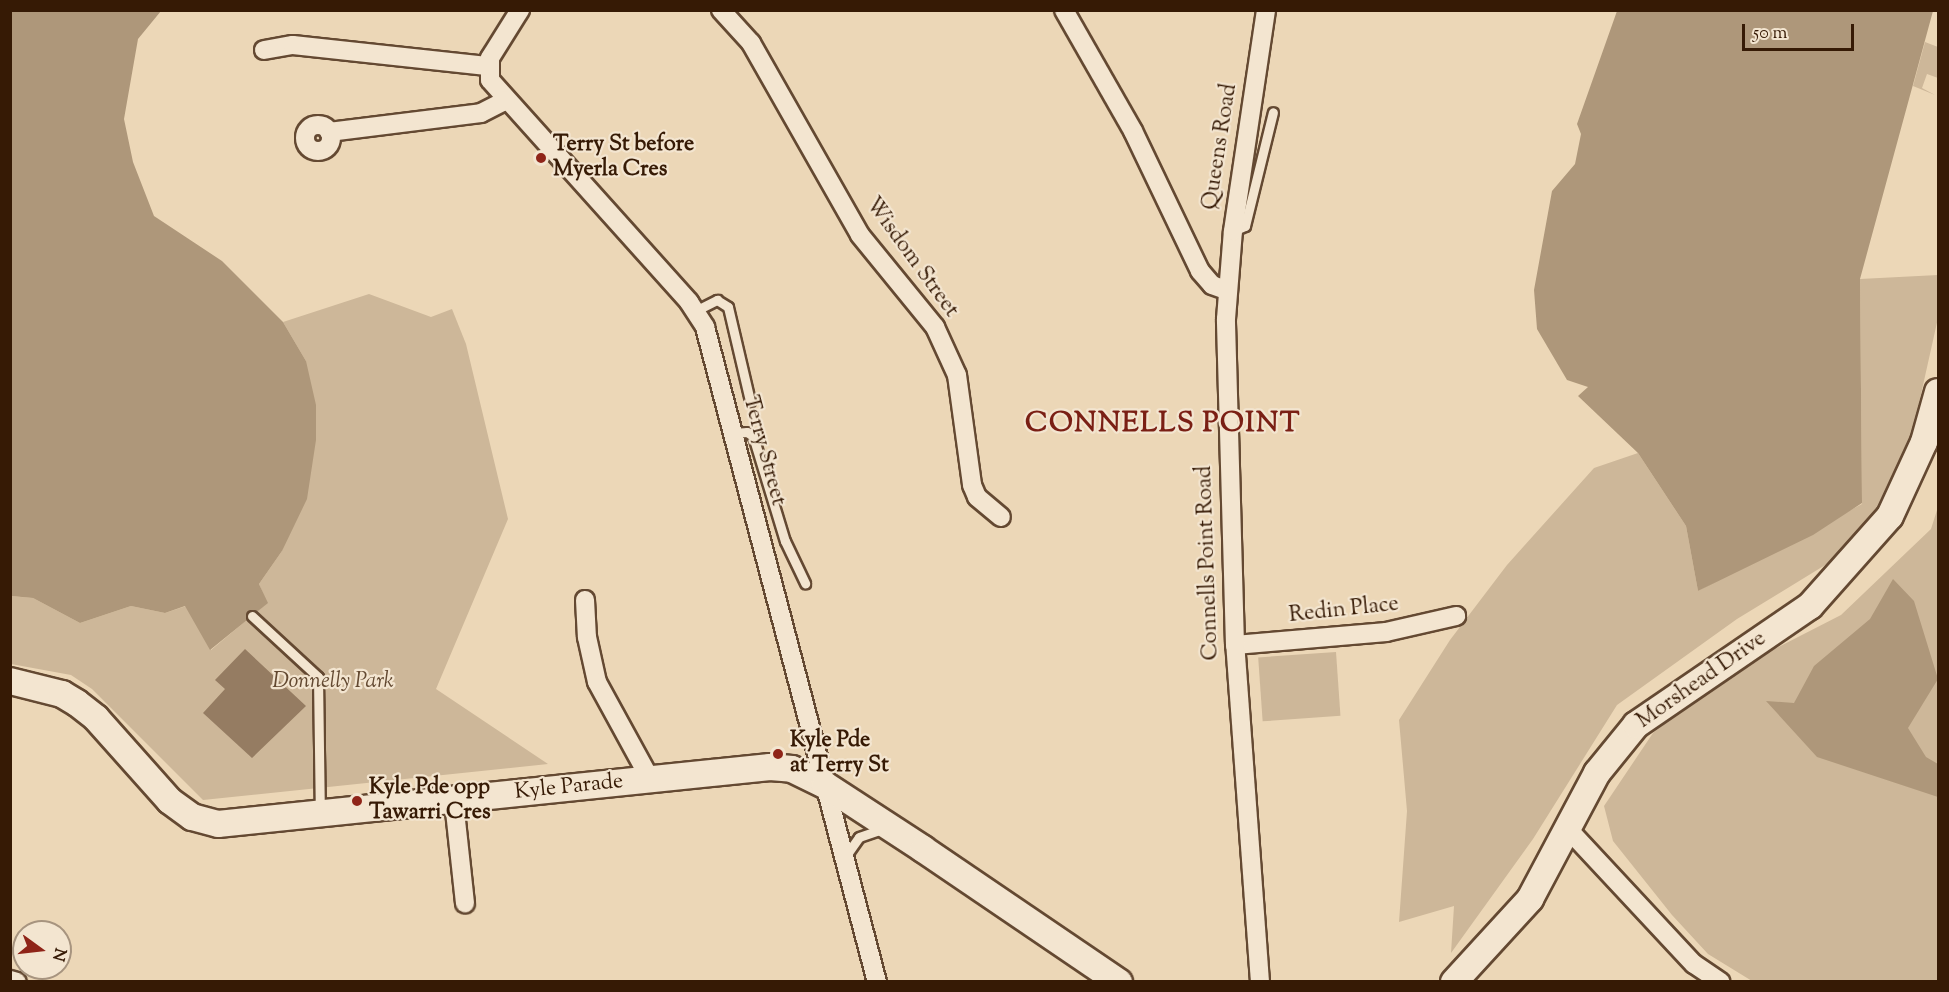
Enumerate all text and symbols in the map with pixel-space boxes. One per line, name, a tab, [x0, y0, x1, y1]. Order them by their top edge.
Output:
scale bar	[1745, 12, 1858, 50]
text: 50 m	[1753, 21, 1787, 47]
street label: Queens Road	[1198, 82, 1244, 212]
place label: Terry St before Myerla Cres	[553, 132, 694, 184]
marker: Terry St before Myerla Cres	[534, 151, 548, 165]
street label: Wisdom Street	[859, 193, 963, 323]
street label: Terry Street	[736, 393, 790, 509]
district label: CONNELLS POINT	[1025, 407, 1301, 441]
street label: Connells Point Road	[1192, 465, 1226, 661]
street label: Redin Place	[1288, 592, 1400, 630]
street label: Morshead Drive	[1632, 627, 1772, 735]
park label: Donnelly Park	[272, 670, 394, 696]
place label: Kyle Pde at Terry St	[790, 728, 889, 780]
marker: Kyle Pde at Terry St	[771, 747, 785, 761]
street label: Kyle Parade	[513, 769, 625, 807]
place label: Kyle Pde opp Tawarri Cres	[369, 775, 491, 826]
marker: Kyle Pde opp Tawarri Cres	[350, 794, 364, 808]
north arrow	[12, 920, 72, 980]
text: N	[45, 945, 71, 963]

